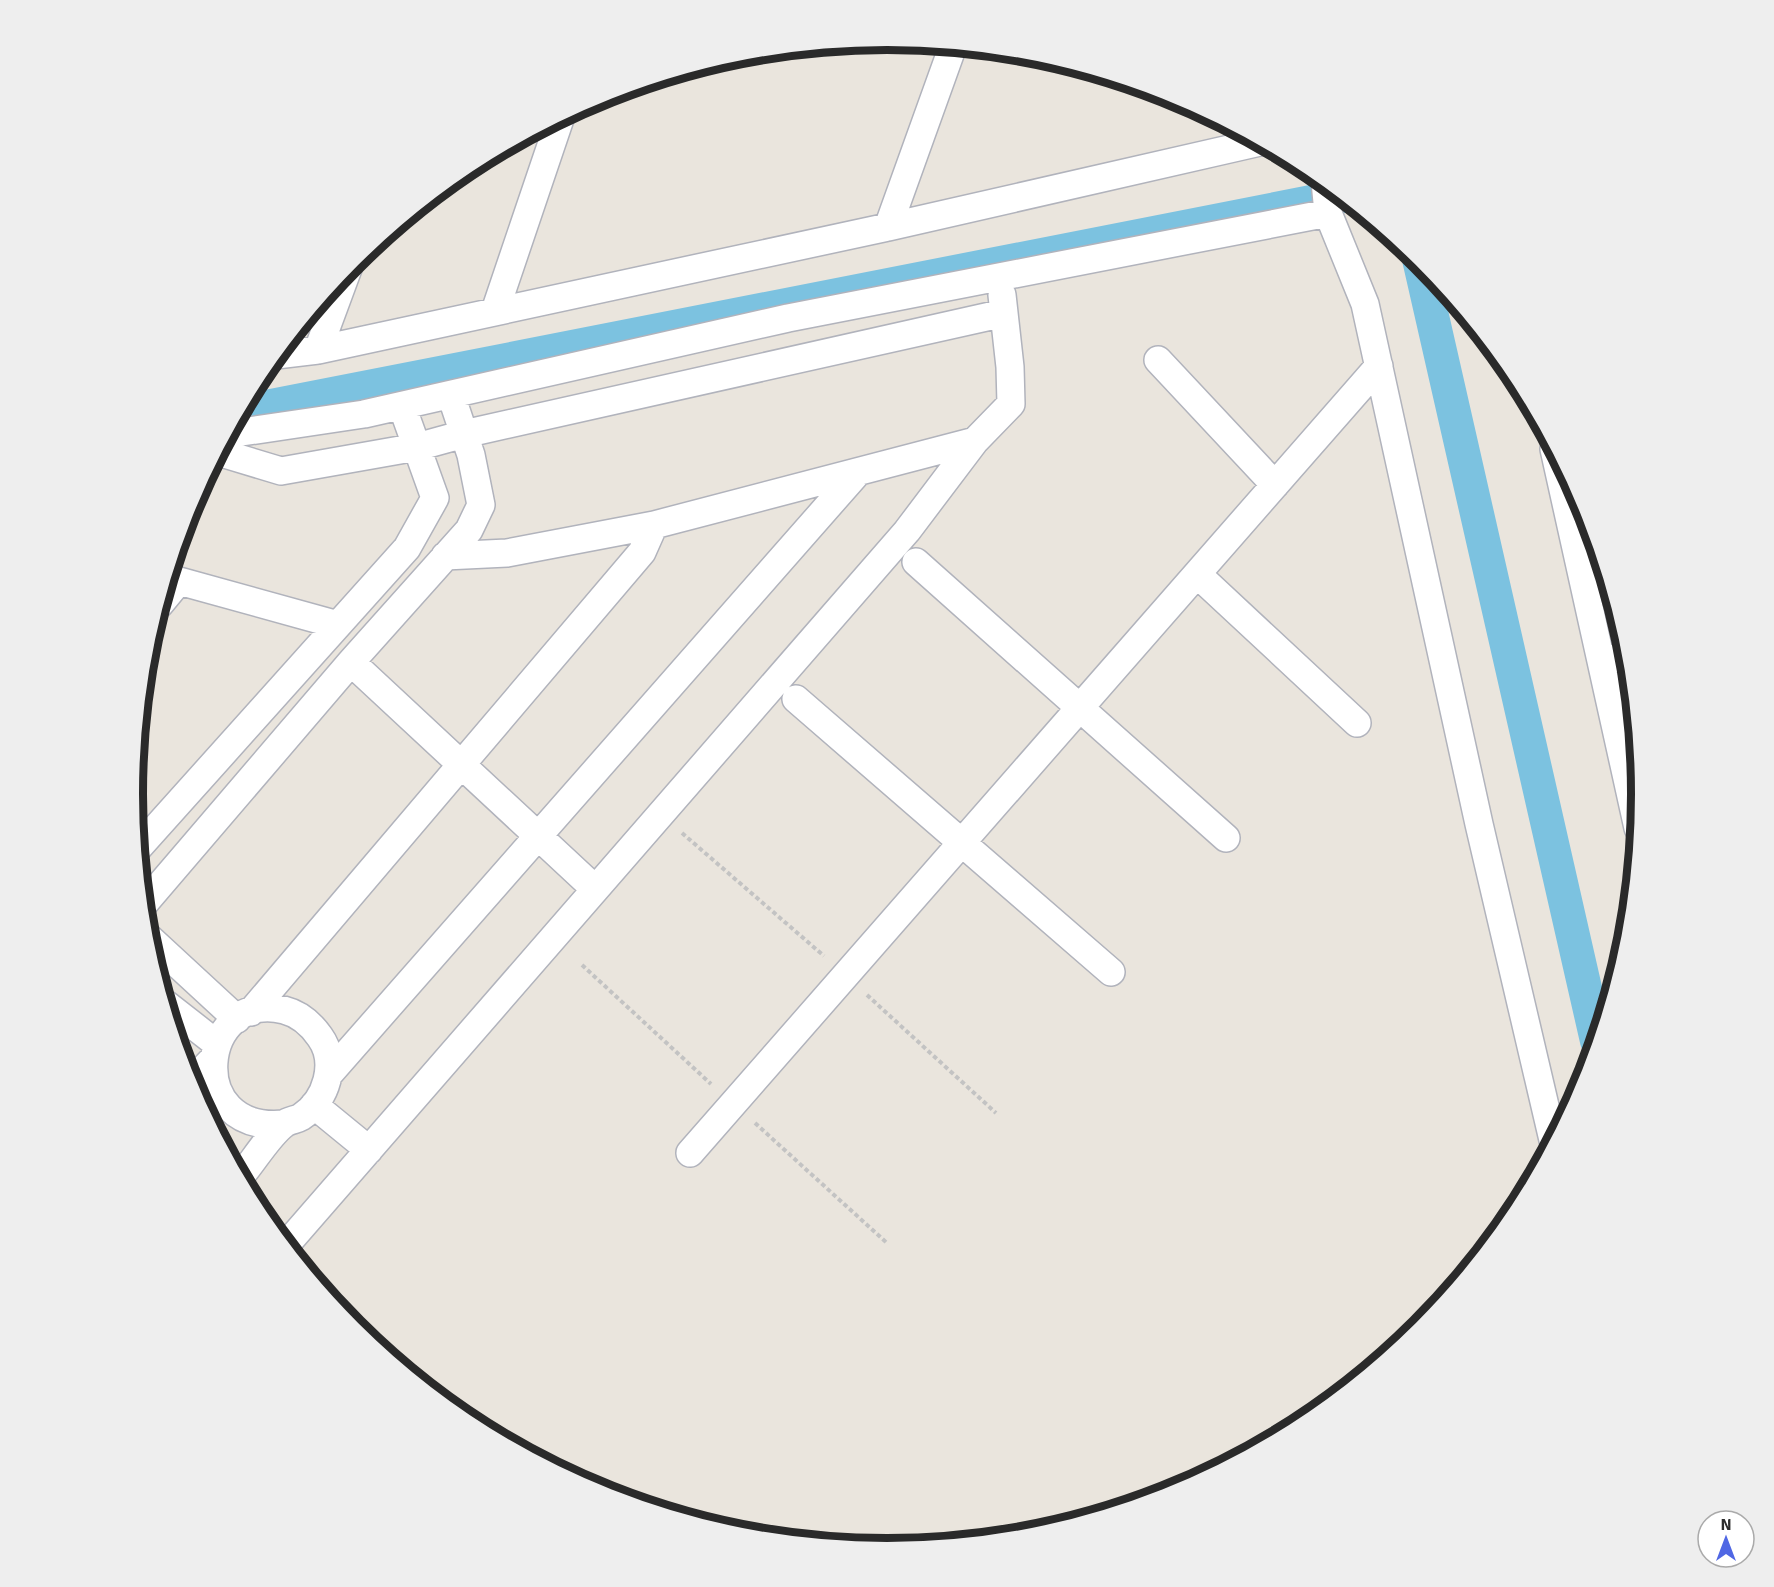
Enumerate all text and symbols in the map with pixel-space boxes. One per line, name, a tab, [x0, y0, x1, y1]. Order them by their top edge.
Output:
north arrow	[1696, 1509, 1756, 1569]
text: N	[1720, 1515, 1732, 1535]

